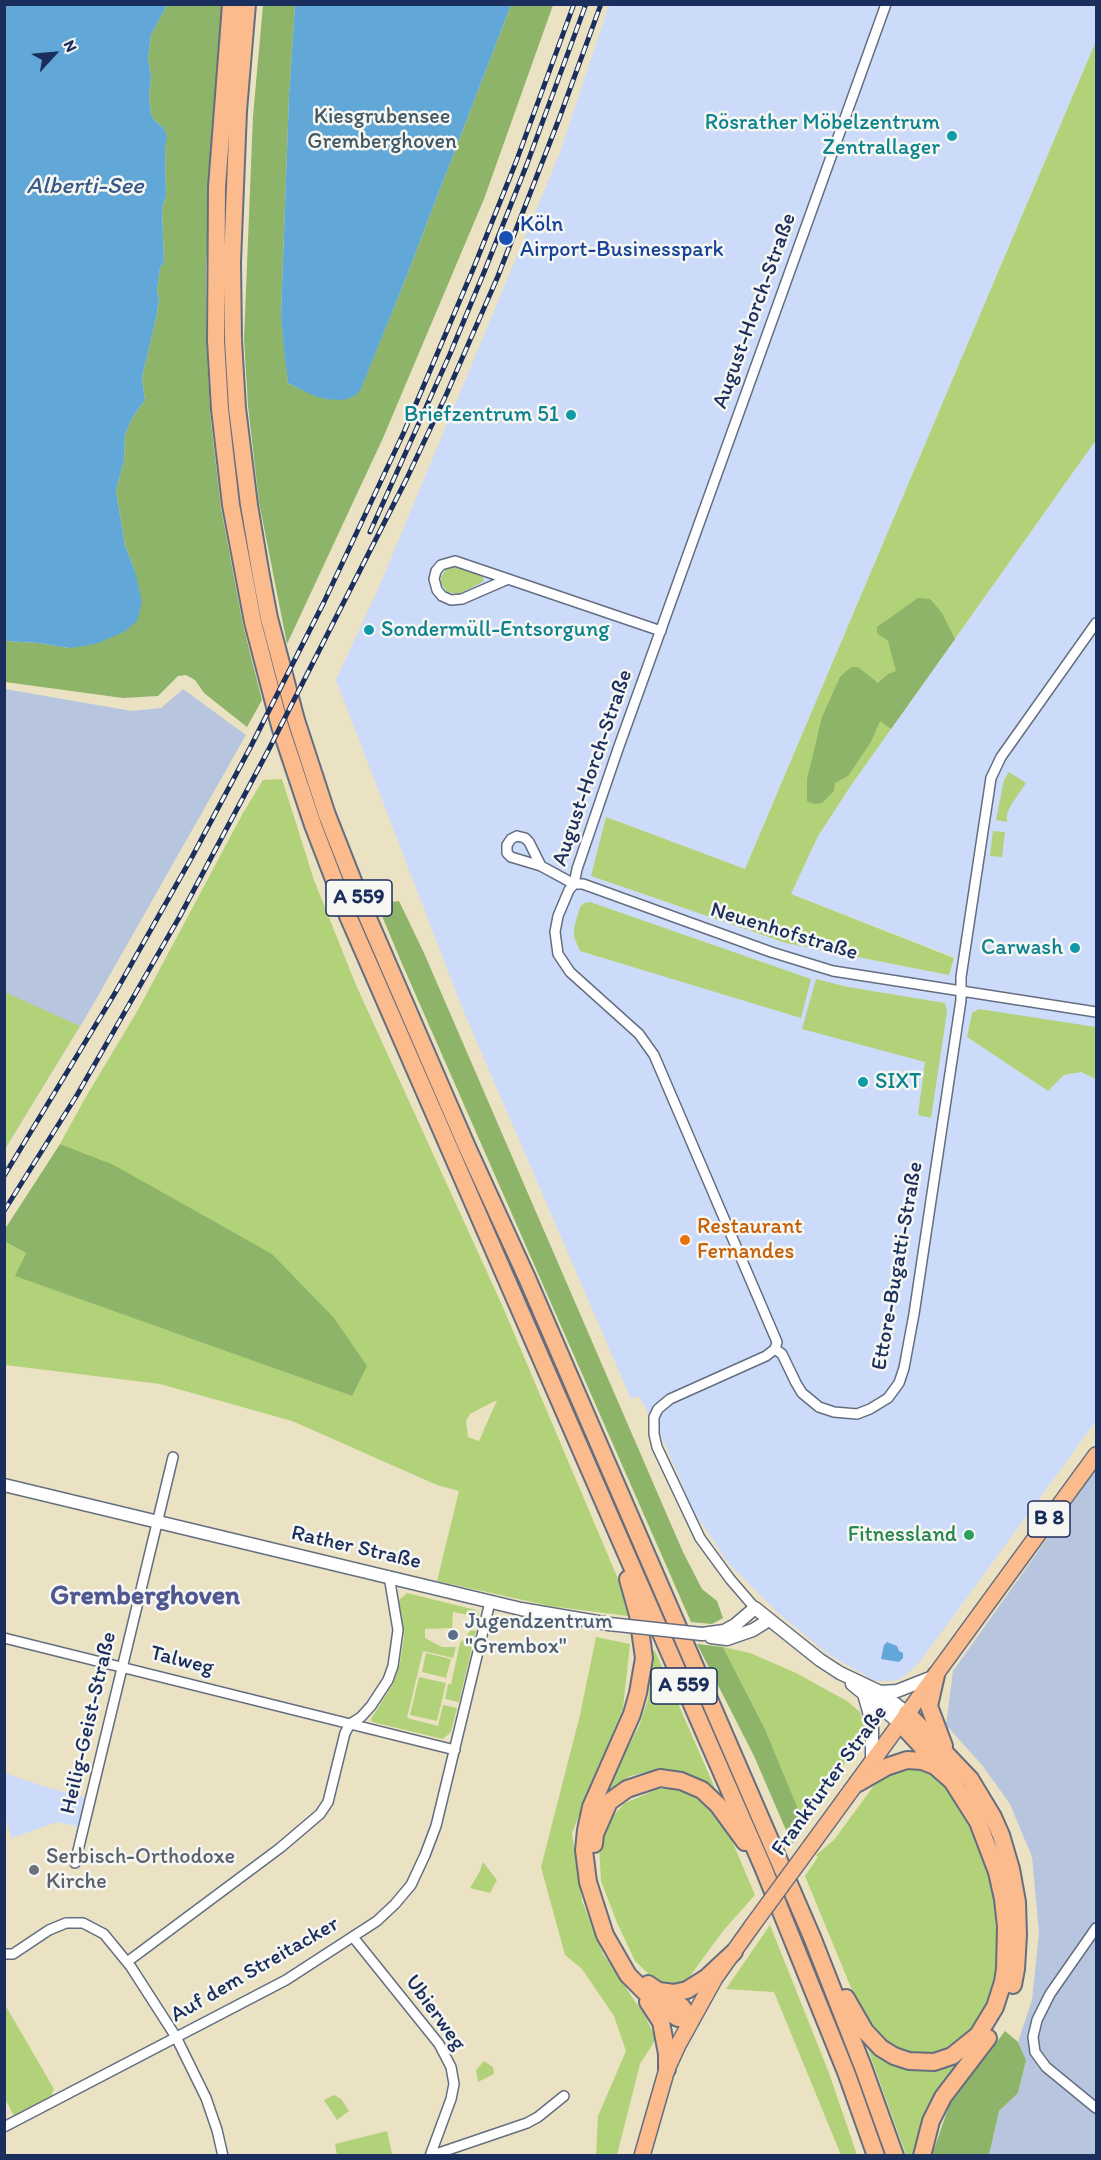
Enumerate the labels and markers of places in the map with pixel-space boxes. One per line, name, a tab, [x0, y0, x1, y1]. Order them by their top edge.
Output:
place label: Rösrather Möbelzentrum Zentrallager	[705, 110, 940, 162]
marker: Rösrather Möbelzentrum Zentrallager	[945, 129, 959, 143]
place label: Köln Airport-Businesspark	[520, 212, 724, 264]
marker: Köln Airport-Businesspark	[497, 229, 515, 247]
place label: Briefzentrum 51	[404, 402, 559, 428]
marker: Briefzentrum 51	[564, 408, 578, 422]
place label: Sondermüll-Entsorgung	[381, 617, 609, 643]
marker: Sondermüll-Entsorgung	[362, 623, 376, 637]
place label: Carwash	[981, 935, 1063, 961]
marker: Carwash	[1068, 941, 1082, 955]
place label: SIXT	[875, 1069, 921, 1095]
marker: SIXT	[856, 1075, 870, 1089]
place label: Restaurant Fernandes	[697, 1214, 803, 1266]
marker: Restaurant Fernandes	[678, 1233, 692, 1247]
place label: Fitnessland	[848, 1522, 957, 1548]
marker: Fitnessland	[962, 1528, 976, 1542]
place label: Jugendzentrum "Grembox"	[465, 1609, 613, 1660]
marker: Jugendzentrum "Grembox"	[446, 1628, 460, 1642]
place label: Serbisch-Orthodoxe Kirche	[46, 1844, 235, 1896]
marker: Serbisch-Orthodoxe Kirche	[27, 1863, 41, 1877]

